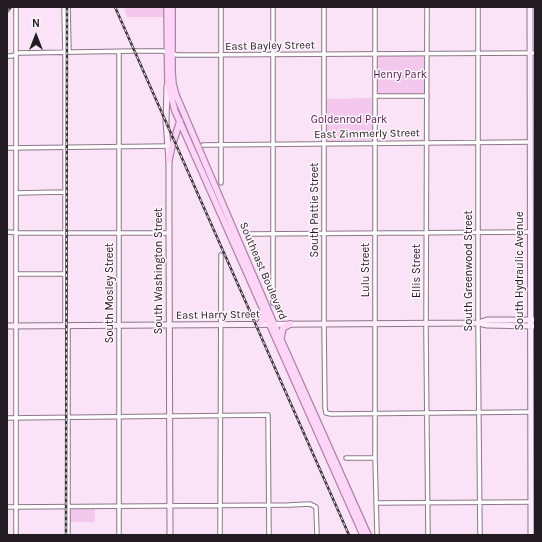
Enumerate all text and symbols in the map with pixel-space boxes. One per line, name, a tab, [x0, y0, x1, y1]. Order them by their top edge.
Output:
north arrow	[16, 16, 56, 56]
text: N	[32, 17, 40, 30]
street label: East Bayley Street	[225, 39, 315, 53]
park label: Henry Park	[373, 68, 427, 82]
park label: Goldenrod Park	[311, 113, 387, 127]
street label: East Zimmerly Street	[314, 126, 420, 142]
street label: South Pattie Street	[308, 163, 322, 257]
street label: South Washington Street	[152, 208, 166, 334]
street label: South Greenwood Street	[462, 210, 476, 332]
street label: South Hydraulic Avenue	[513, 211, 527, 331]
street label: Southeast Boulevard	[236, 220, 290, 322]
street label: South Mosley Street	[103, 243, 117, 343]
street label: Lulu Street	[359, 243, 373, 297]
street label: Ellis Street	[410, 244, 424, 298]
street label: East Harry Street	[176, 308, 260, 322]

